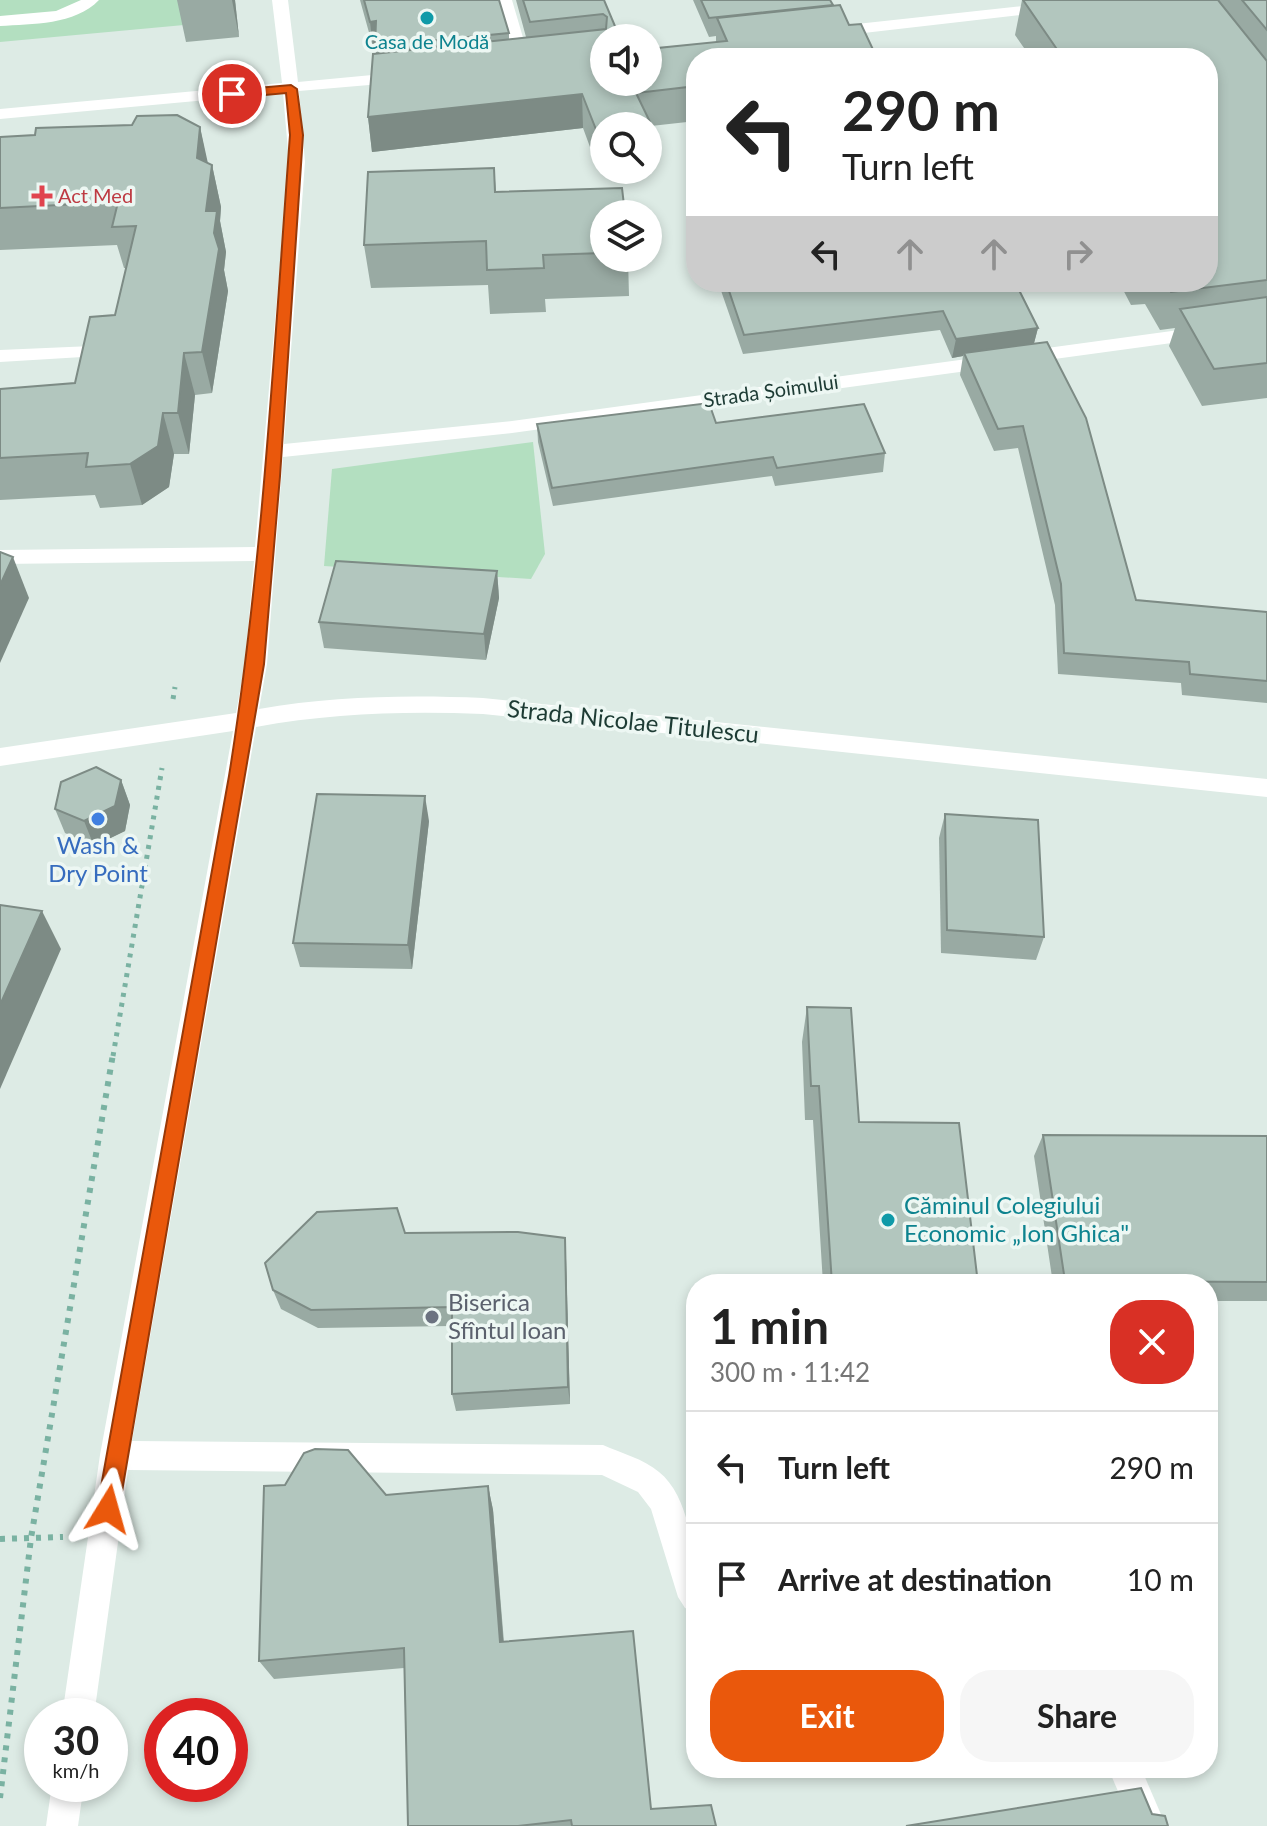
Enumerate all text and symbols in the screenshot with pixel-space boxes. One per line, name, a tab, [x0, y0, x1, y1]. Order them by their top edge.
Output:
marker: Casa de Modă	[418, 9, 436, 27]
map controls	[590, 24, 662, 272]
button: sound	[590, 24, 662, 96]
place label: Casa de Modă	[365, 29, 489, 53]
pin	[198, 60, 266, 128]
icon: arrive	[210, 72, 254, 116]
text: 290 m	[842, 76, 1000, 143]
icon: left	[710, 80, 814, 184]
button: search	[590, 112, 662, 184]
text: Turn left	[842, 144, 974, 188]
place label: Act Med	[58, 183, 133, 207]
marker: Act Med	[33, 187, 51, 205]
button: layers	[590, 200, 662, 272]
icon: left	[804, 232, 848, 276]
icon: ahead	[888, 232, 932, 276]
icon: ahead	[972, 232, 1016, 276]
icon: right	[1056, 232, 1100, 276]
street label: Strada Șoimului	[702, 369, 840, 411]
street label: Strada Nicolae Titulescu	[506, 693, 760, 748]
marker: Wash & Dry Point	[89, 810, 107, 828]
place label: Wash & Dry Point	[48, 830, 148, 887]
place label: Căminul Colegiului Economic „Ion Ghica"	[904, 1190, 1129, 1247]
marker: Căminul Colegiului Economic „Ion Ghica"	[879, 1211, 897, 1229]
place label: Biserica Sfîntul Ioan	[448, 1287, 567, 1344]
text: 1 min	[710, 1297, 829, 1354]
button: close	[1110, 1300, 1194, 1384]
marker: Biserica Sfîntul Ioan	[423, 1308, 441, 1326]
text: 300 m · 11:42	[710, 1356, 870, 1388]
icon: left	[710, 1445, 754, 1489]
text: Turn left	[778, 1449, 890, 1485]
text: 290 m	[1109, 1449, 1194, 1485]
position arrow	[66, 1467, 150, 1551]
icon: arrive	[710, 1557, 754, 1601]
text: Arrive at destination	[778, 1561, 1052, 1597]
text: 10 m	[1127, 1561, 1194, 1597]
button: Exit	[710, 1670, 944, 1762]
button: Share	[960, 1670, 1194, 1762]
speed limit sign: 40	[144, 1698, 248, 1802]
text: 30	[53, 1716, 99, 1764]
text: km/h	[53, 1758, 99, 1782]

